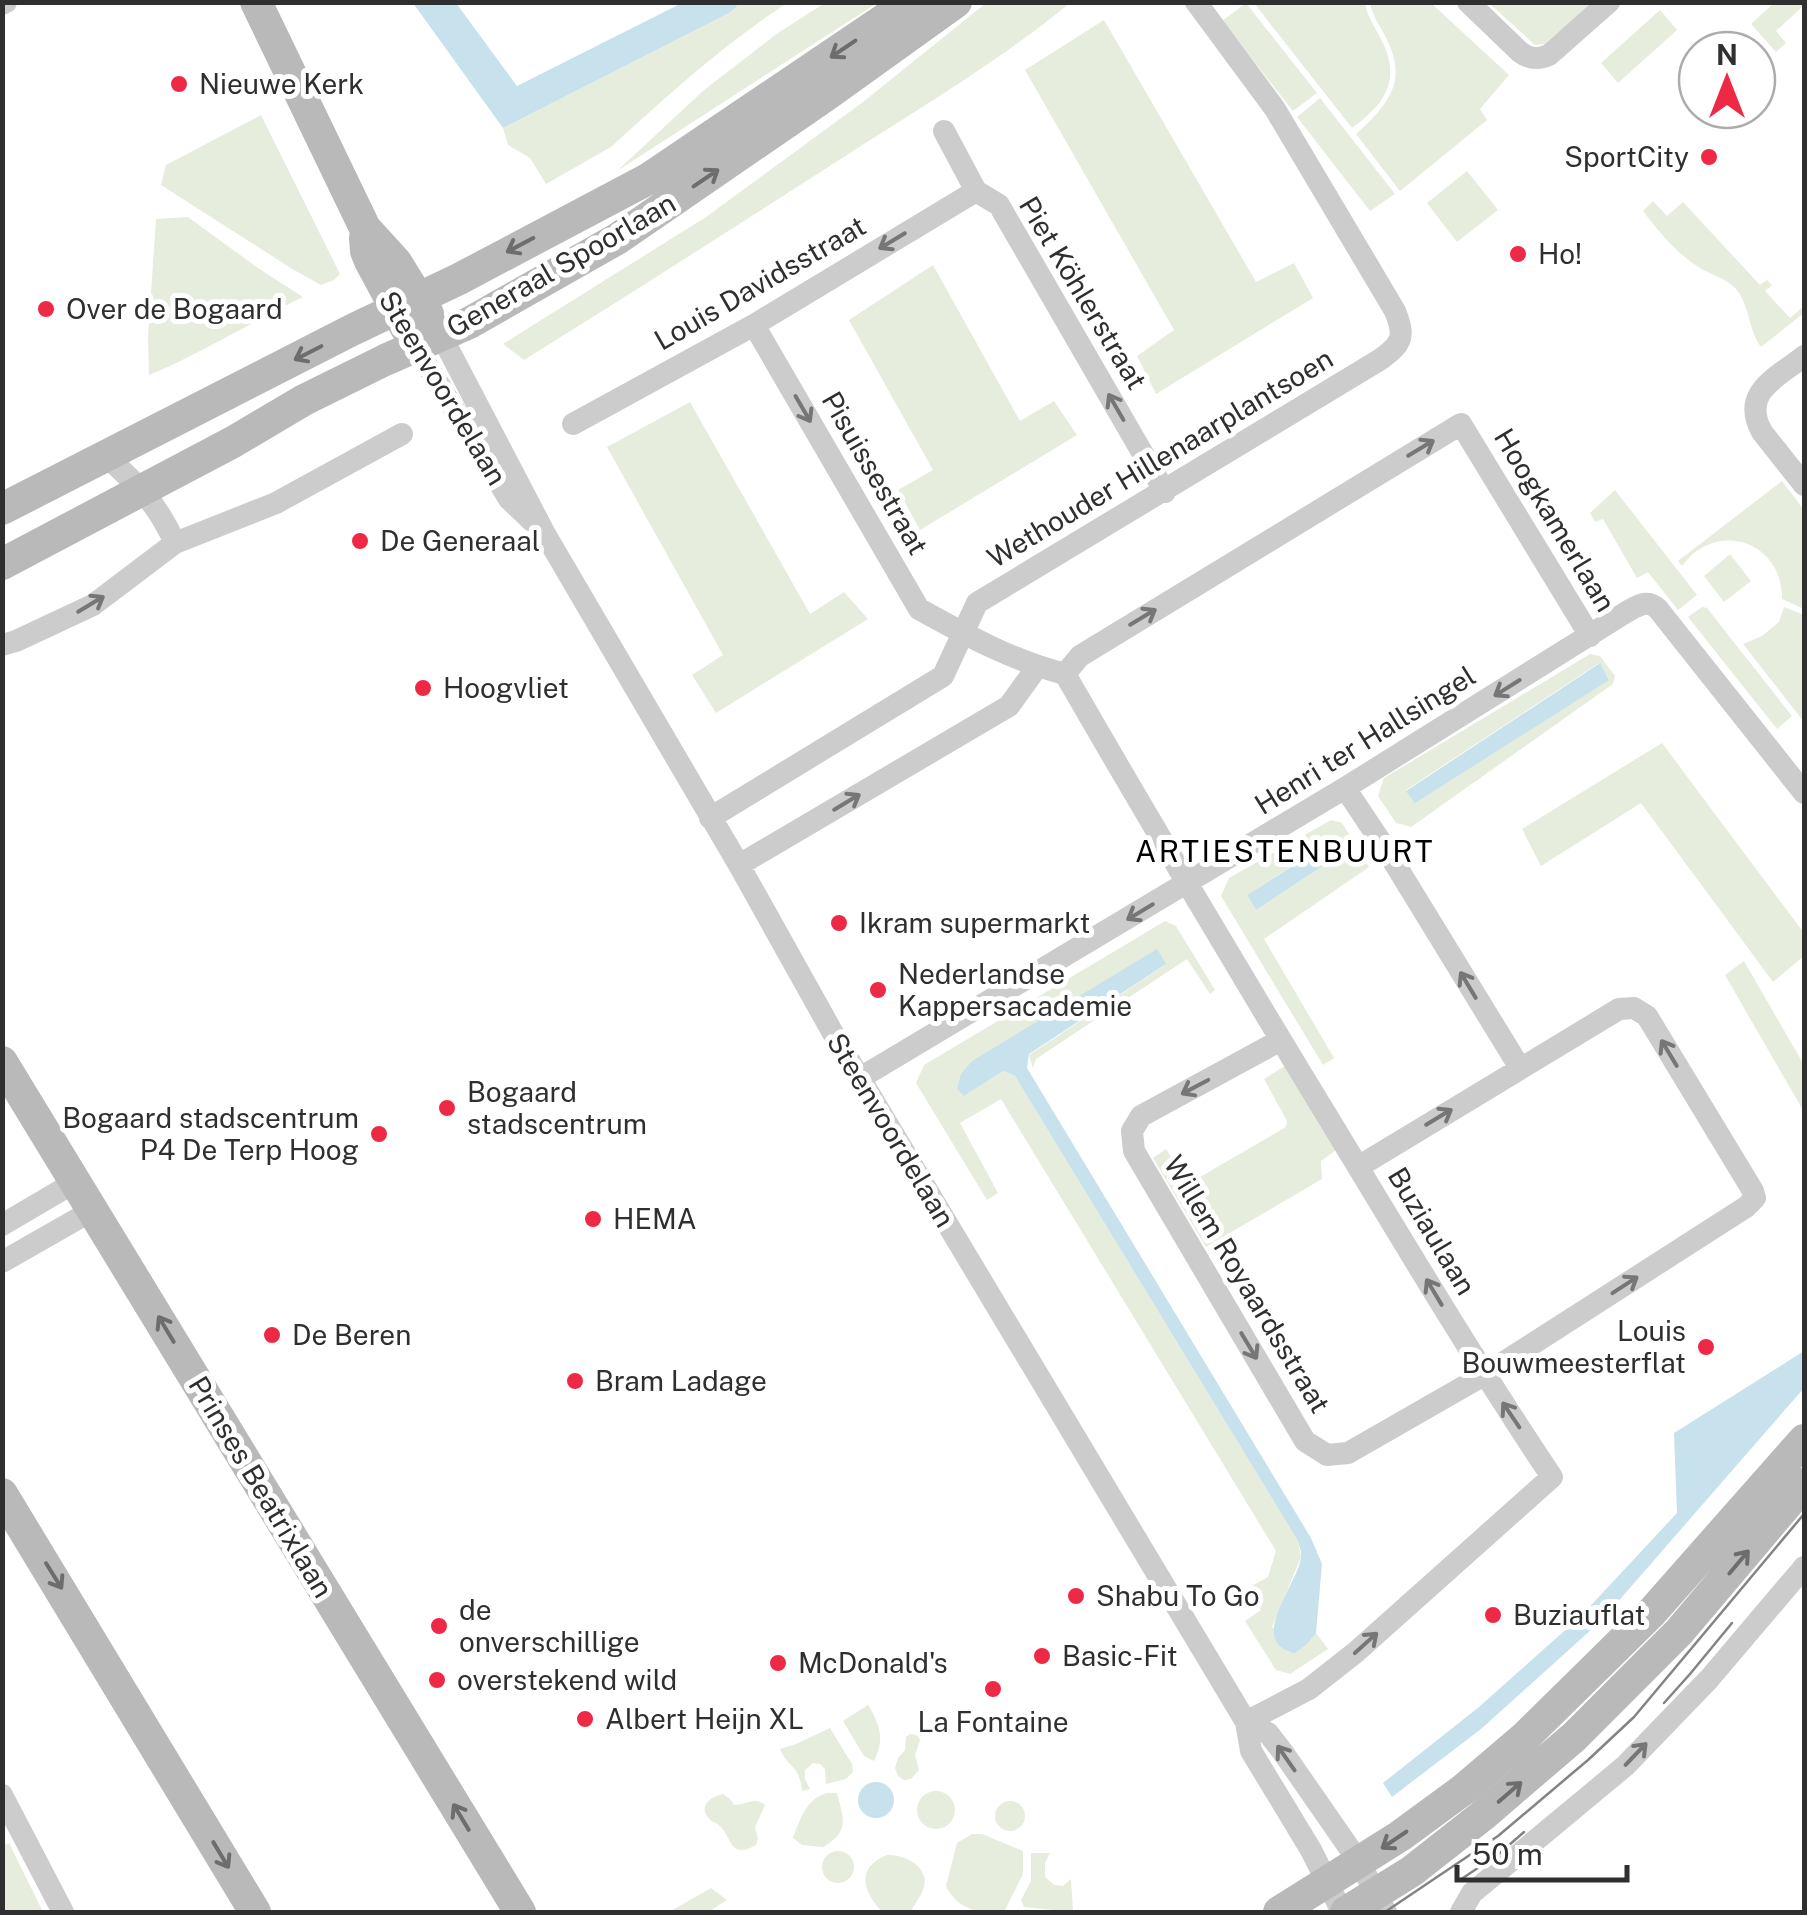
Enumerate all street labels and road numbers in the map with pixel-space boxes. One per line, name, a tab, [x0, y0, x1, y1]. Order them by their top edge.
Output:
street label: Generaal Spoorlaan	[441, 186, 681, 343]
street label: Piet Köhlerstraat	[1013, 190, 1154, 395]
street label: Louis Davidsstraat	[648, 209, 871, 356]
street label: Steenvoordelaan	[373, 285, 514, 491]
street label: Wethouder Hillenaarplantsoen	[981, 341, 1338, 574]
street label: Pisuissestraat	[815, 385, 935, 560]
street label: Hoogkamerlaan	[1488, 422, 1623, 617]
street label: Henri ter Hallsingel	[1248, 658, 1481, 821]
street label: Steenvoordelaan	[821, 1027, 962, 1233]
street label: Willem Royaardsstraat	[1158, 1149, 1337, 1418]
street label: Buziaulaan	[1382, 1161, 1483, 1300]
street label: Prinses Beatrixlaan	[182, 1370, 341, 1603]

